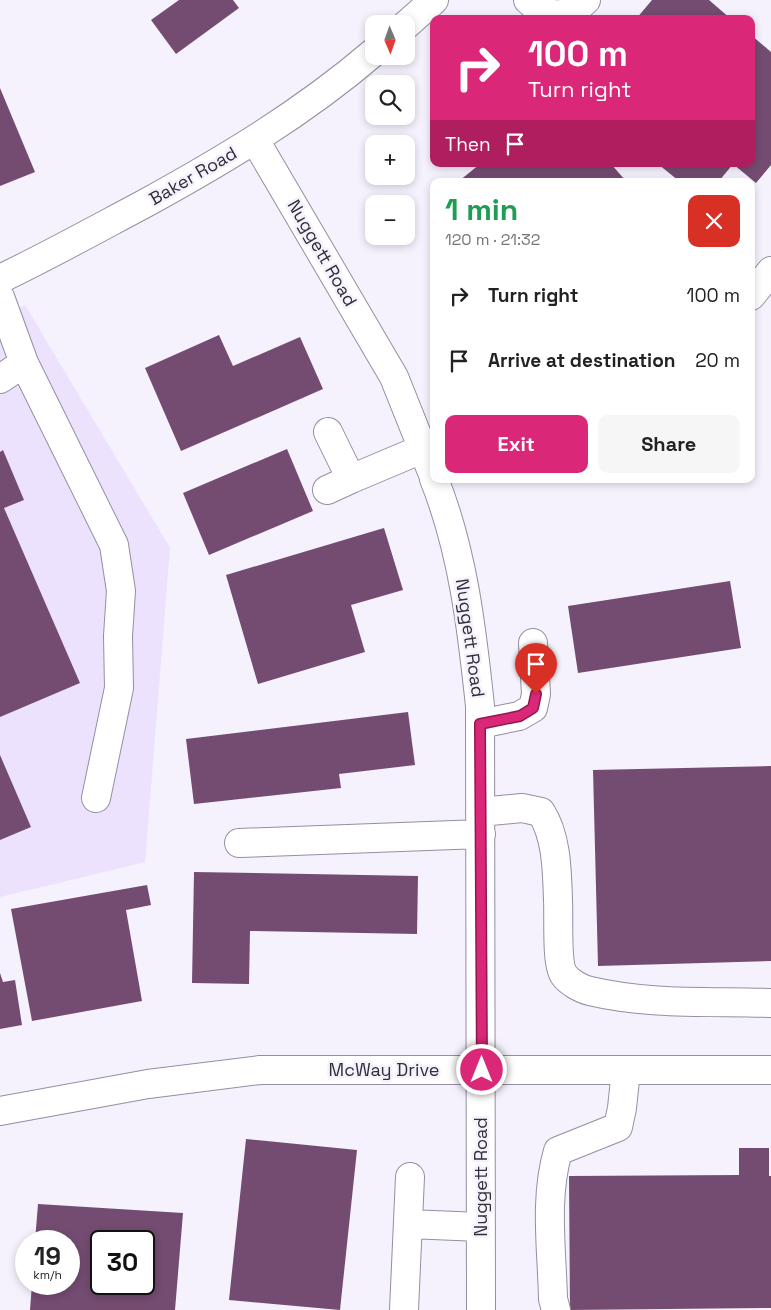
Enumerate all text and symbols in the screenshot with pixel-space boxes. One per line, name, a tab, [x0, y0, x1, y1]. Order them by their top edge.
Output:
north arrow	[365, 15, 415, 65]
map controls	[365, 15, 415, 245]
text: 100 m	[528, 32, 628, 76]
icon: right	[445, 35, 510, 100]
button: search	[365, 75, 415, 125]
text: Turn right	[528, 75, 631, 103]
icon: arrive	[501, 130, 529, 158]
text: Then	[445, 132, 491, 157]
button: +	[365, 135, 415, 185]
street label: Baker Road	[145, 141, 241, 210]
text: 1 min	[445, 190, 518, 229]
street label: Nuggett Road	[283, 195, 362, 310]
button: −	[365, 195, 415, 245]
button: close	[688, 195, 740, 247]
text: 120 m · 21:32	[445, 229, 540, 250]
icon: right	[445, 282, 473, 310]
text: Turn right	[488, 283, 578, 308]
text: 100 m	[686, 283, 740, 308]
icon: arrive	[445, 347, 473, 375]
text: Arrive at destination	[488, 348, 676, 373]
text: 20 m	[695, 348, 740, 373]
button: Exit	[445, 415, 588, 473]
button: Share	[598, 415, 740, 473]
street label: Nuggett Road	[451, 577, 490, 699]
pin	[515, 643, 557, 694]
icon: arrive	[522, 650, 550, 678]
position arrow	[455, 1043, 507, 1095]
street label: McWay Drive	[329, 1058, 439, 1081]
street label: Nuggett Road	[469, 1117, 492, 1237]
speed limit sign: 30	[90, 1230, 155, 1295]
text: 19	[34, 1240, 61, 1272]
text: km/h	[33, 1267, 62, 1283]

